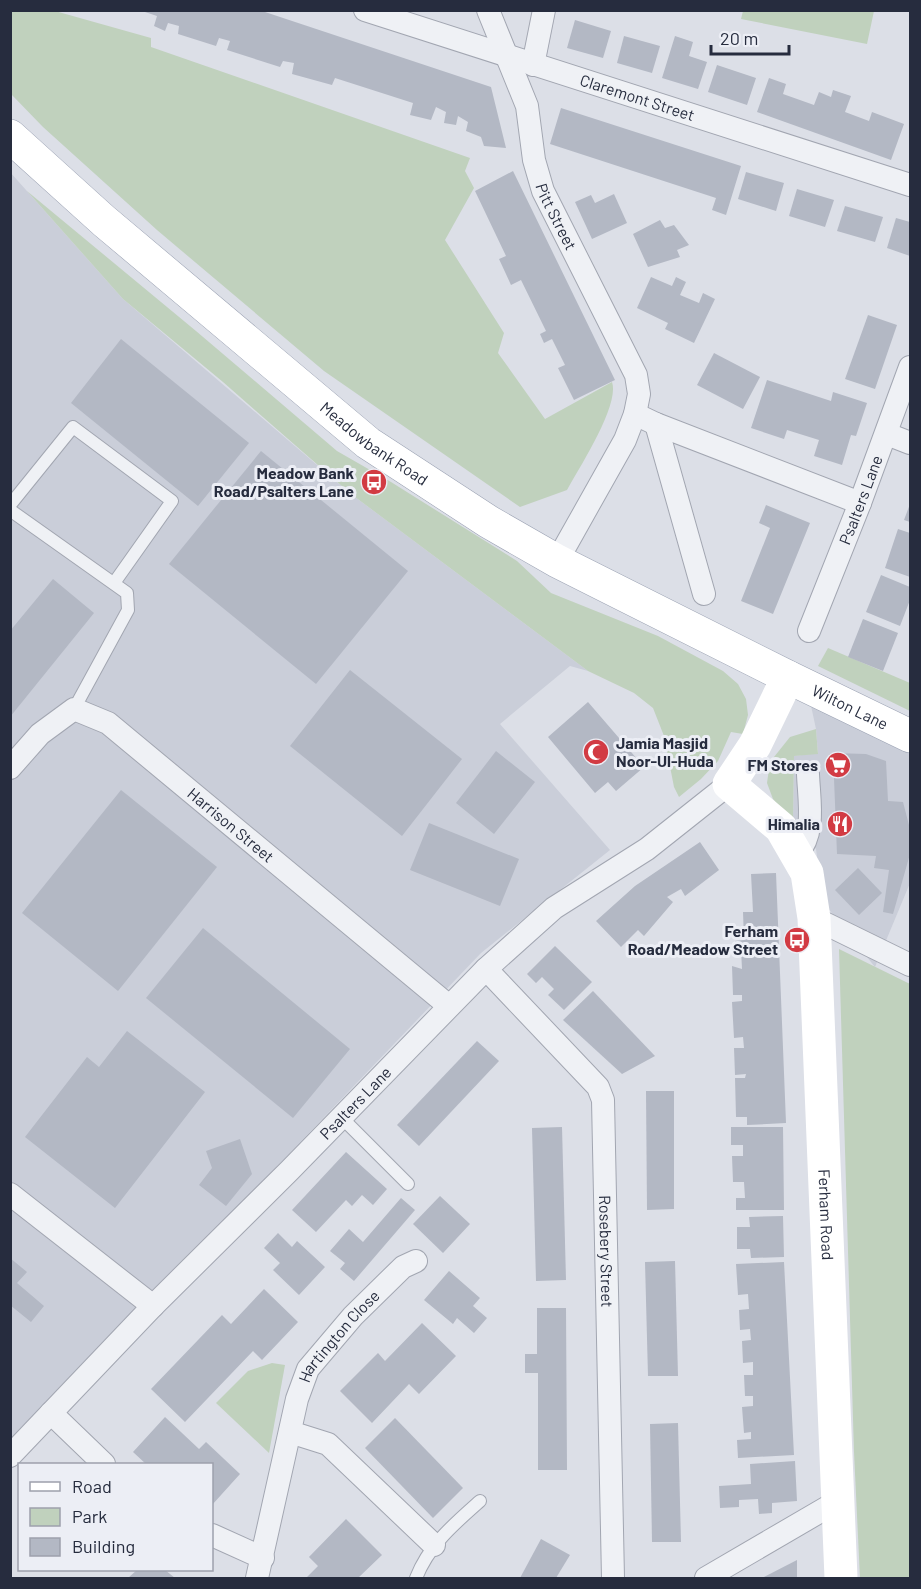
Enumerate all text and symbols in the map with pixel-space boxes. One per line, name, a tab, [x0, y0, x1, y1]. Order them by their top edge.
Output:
scale bar	[711, 18, 789, 56]
text: 20 m	[720, 27, 758, 49]
street label: Claremont Street	[578, 70, 697, 124]
street label: Pitt Street	[532, 181, 581, 253]
street label: Meadowbank Road	[317, 397, 432, 489]
street label: Psalters Lane	[834, 452, 886, 547]
place label: Meadow Bank Road/Psalters Lane	[214, 463, 354, 500]
bus stop icon: Meadow Bank Road/Psalters Lane	[359, 467, 389, 497]
street label: Wilton Lane	[809, 680, 891, 733]
place label: Jamia Masjid Noor-Ul-Huda	[616, 733, 714, 770]
mosque icon: Jamia Masjid Noor-Ul-Huda	[581, 737, 611, 767]
supermarket icon: FM Stores	[823, 750, 853, 780]
place label: FM Stores	[747, 755, 818, 774]
street label: Harrison Street	[184, 783, 278, 866]
restaurant icon: Himalia	[825, 809, 855, 839]
place label: Himalia	[768, 814, 820, 833]
place label: Ferham Road/Meadow Street	[628, 921, 778, 958]
bus stop icon: Ferham Road/Meadow Street	[782, 925, 812, 955]
street label: Psalters Lane	[315, 1062, 395, 1143]
street label: Ferham Road	[815, 1169, 838, 1261]
street label: Rosebery Street	[596, 1195, 617, 1308]
street label: Hartington Close	[294, 1286, 383, 1385]
legend	[18, 1463, 213, 1571]
text: Road	[72, 1475, 112, 1497]
text: Park	[72, 1505, 107, 1527]
text: Building	[72, 1535, 135, 1557]

